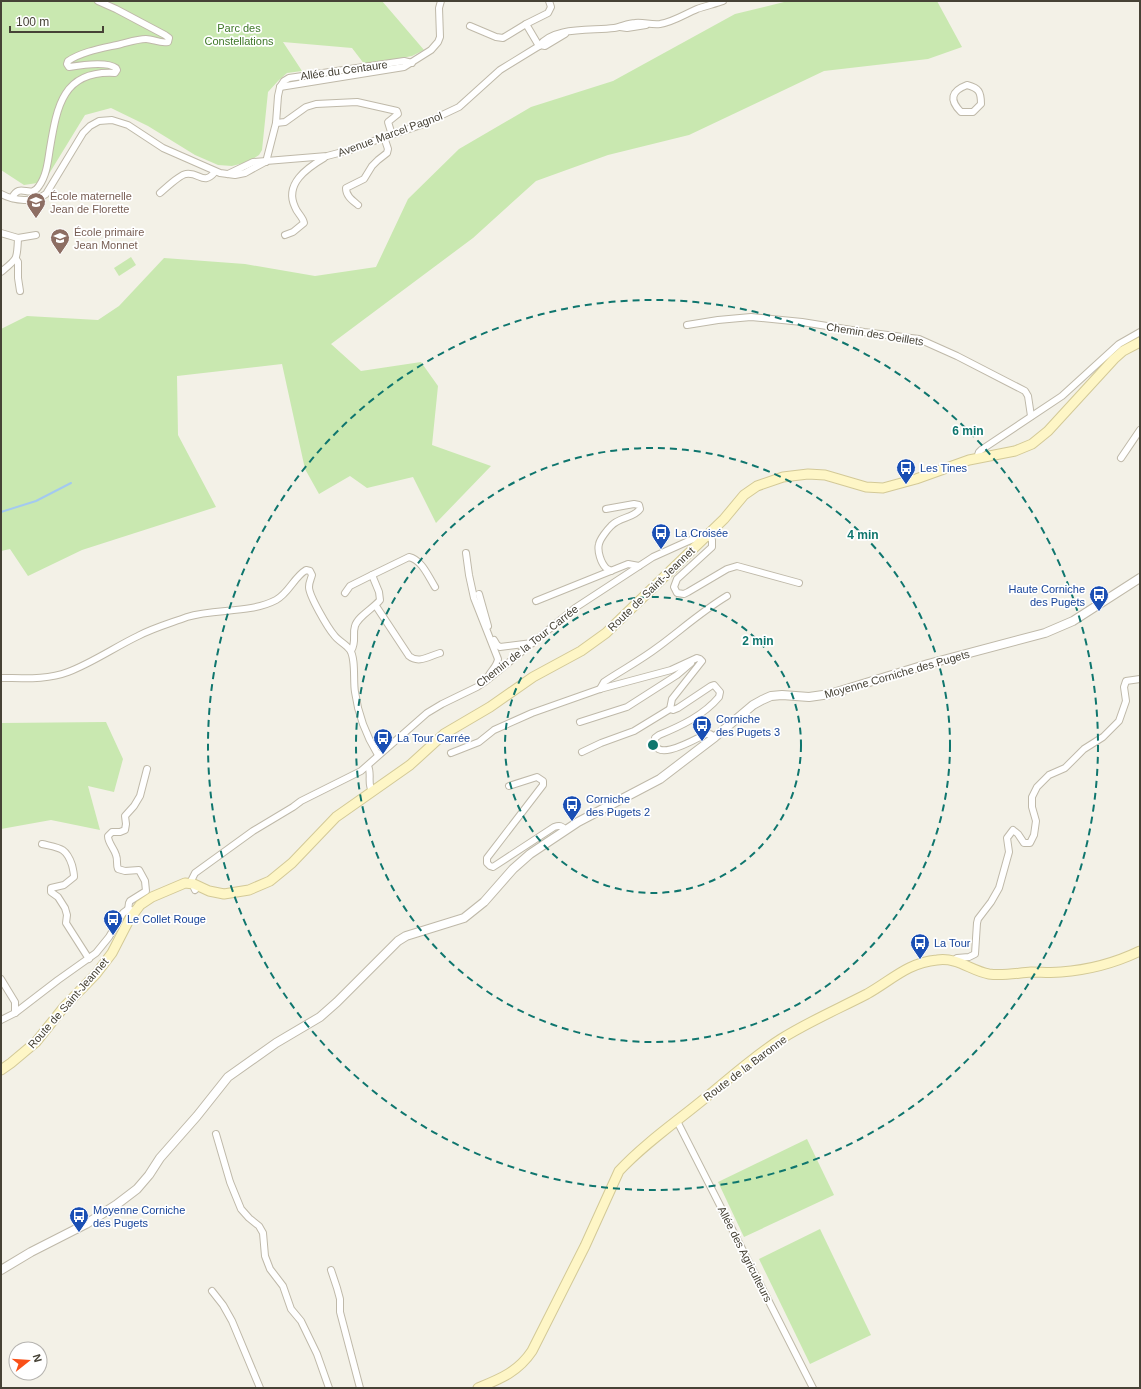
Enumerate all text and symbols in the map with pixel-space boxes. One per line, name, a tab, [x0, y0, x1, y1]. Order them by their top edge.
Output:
scale bar	[10, 8, 103, 34]
text: 100 m	[16, 15, 49, 29]
park label: Parc des Constellations	[204, 22, 274, 47]
street label: Allée du Centaure	[300, 58, 388, 82]
street label: Avenue Marcel Pagnol	[336, 109, 444, 159]
place label: École maternelle Jean de Florette	[50, 190, 132, 215]
school or university icon: École maternelle Jean de Florette	[25, 191, 47, 219]
place label: École primaire Jean Monnet	[74, 226, 144, 251]
school or university icon: École primaire Jean Monnet	[49, 227, 71, 255]
street label: Chemin des Oeillets	[825, 320, 925, 348]
text: 6 min	[952, 424, 984, 438]
bus stop icon: Les Tines	[895, 457, 917, 485]
place label: Les Tines	[920, 462, 968, 474]
bus stop icon: La Croisée	[650, 522, 672, 550]
place label: La Croisée	[675, 527, 728, 539]
text: 4 min	[847, 528, 879, 542]
street label: Route de Saint-Jeannet	[605, 545, 697, 633]
place label: Haute Corniche des Pugets	[1009, 583, 1085, 608]
bus stop icon: Haute Corniche des Pugets	[1088, 584, 1110, 612]
street label: Chemin de la Tour Carrée	[474, 603, 580, 689]
text: 2 min	[742, 634, 774, 648]
street label: Moyenne Corniche des Pugets	[823, 647, 971, 701]
place label: Corniche des Pugets 3	[716, 713, 780, 738]
bus stop icon: Corniche des Pugets 3	[691, 714, 713, 742]
bus stop icon: La Tour Carrée	[372, 727, 394, 755]
place label: La Tour Carrée	[397, 732, 470, 744]
centre of rings	[646, 738, 660, 752]
place label: Corniche des Pugets 2	[586, 793, 650, 818]
bus stop icon: Corniche des Pugets 2	[561, 794, 583, 822]
bus stop icon: Le Collet Rouge	[102, 908, 124, 936]
place label: Le Collet Rouge	[127, 913, 206, 925]
bus stop icon: La Tour	[909, 932, 931, 960]
place label: La Tour	[934, 937, 971, 949]
street label: Route de Saint-Jeannet	[26, 955, 110, 1051]
street label: Route de la Baronne	[701, 1033, 789, 1103]
place label: Moyenne Corniche des Pugets	[93, 1204, 185, 1229]
street label: Allée des Agriculteurs	[716, 1204, 775, 1304]
bus stop icon: Moyenne Corniche des Pugets	[68, 1205, 90, 1233]
north arrow	[8, 1341, 48, 1381]
text: N	[31, 1353, 44, 1364]

